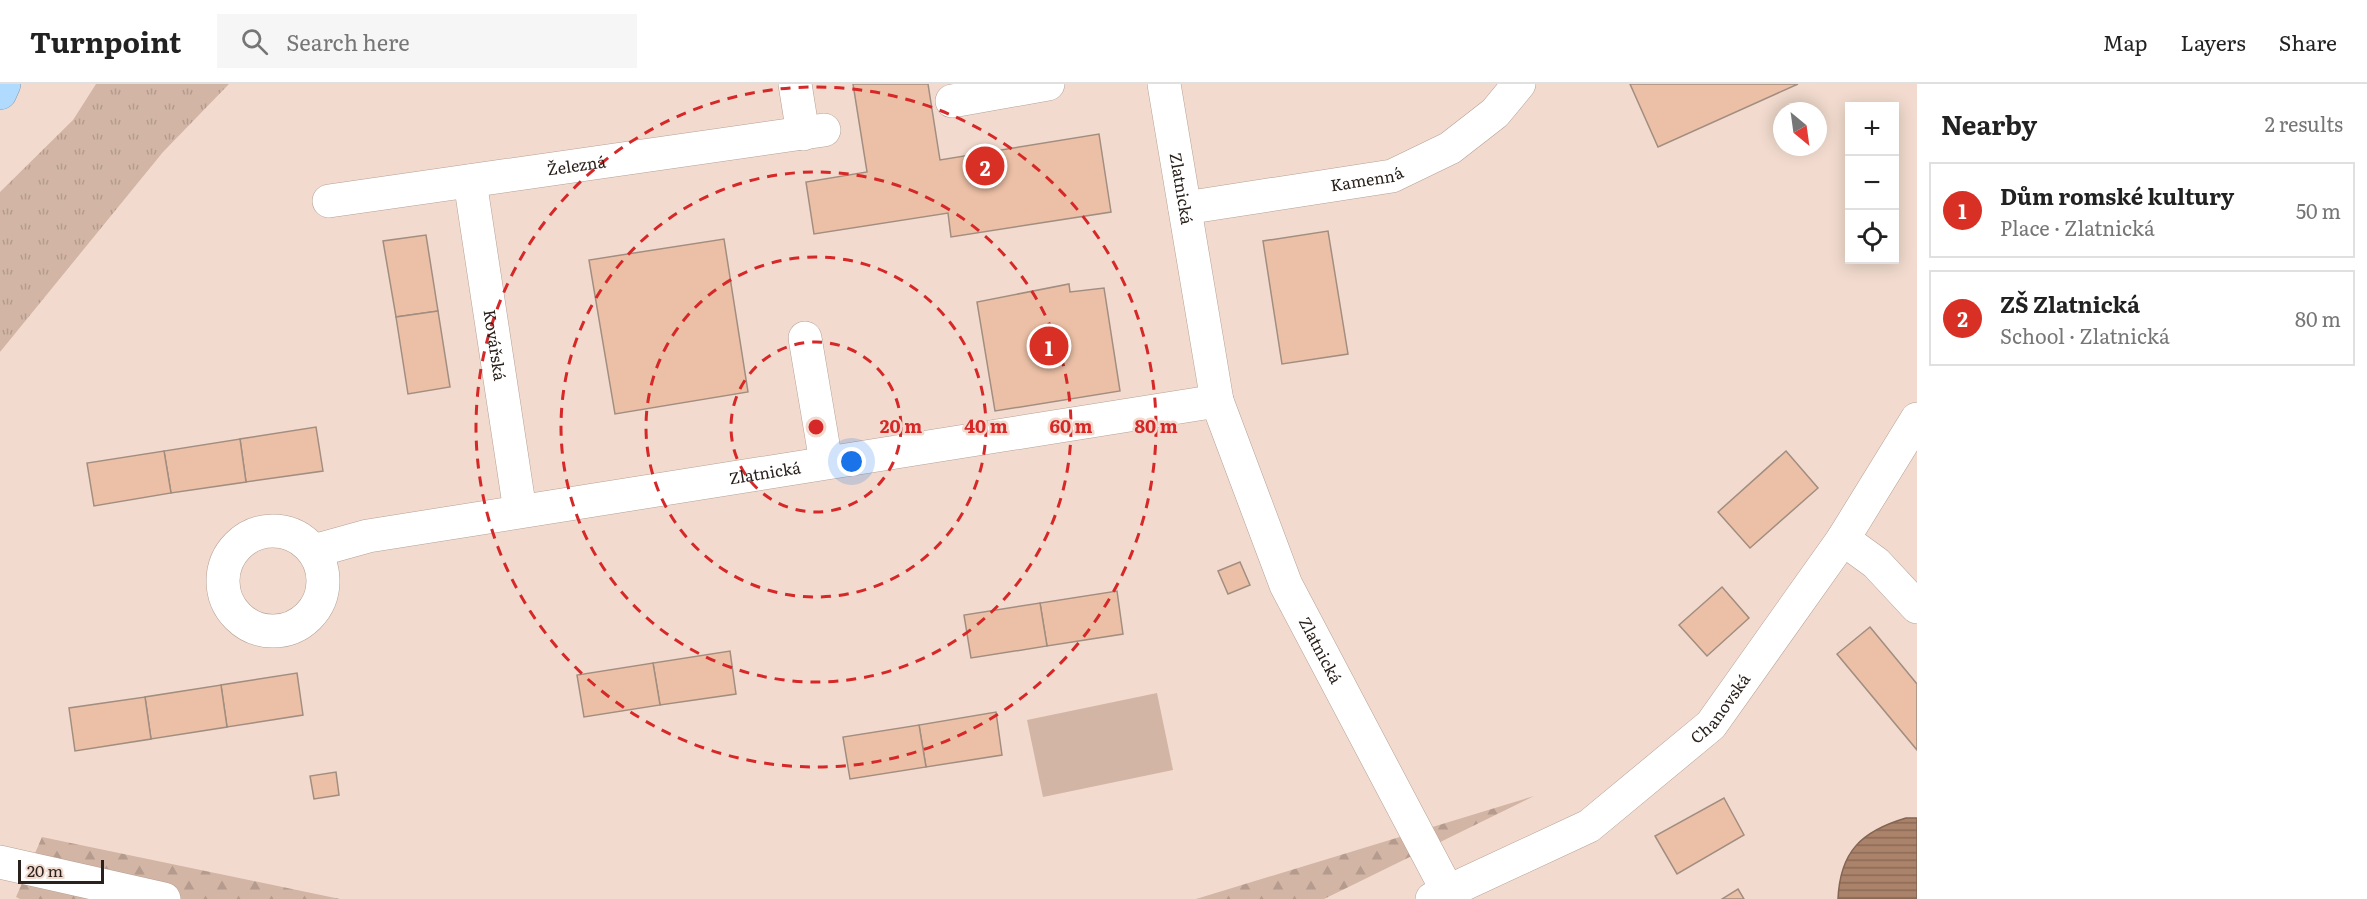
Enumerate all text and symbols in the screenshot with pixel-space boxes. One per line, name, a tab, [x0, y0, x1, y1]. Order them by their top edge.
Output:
search box	[217, 14, 637, 68]
text: Turnpoint	[30, 20, 181, 62]
icon: search	[238, 25, 271, 58]
text: Search here	[286, 25, 410, 58]
text: Map	[2103, 26, 2148, 57]
text: Layers	[2181, 26, 2246, 57]
text: Share	[2279, 26, 2337, 57]
north arrow	[1773, 102, 1827, 156]
map controls	[1845, 102, 1899, 264]
button: +	[1845, 102, 1899, 156]
text: Nearby	[1941, 104, 2037, 143]
text: 2 results	[2265, 108, 2343, 138]
pin: 2	[966, 144, 1004, 188]
street label: Železná	[545, 148, 608, 181]
street label: Zlatnická	[1165, 151, 1200, 226]
button: −	[1845, 156, 1899, 210]
street label: Kamenná	[1329, 159, 1407, 196]
text: Dům romské kultury	[2000, 179, 2234, 212]
text: 1	[1958, 195, 1967, 225]
text: 50 m	[2296, 195, 2341, 225]
button: locate	[1845, 210, 1899, 264]
text: Place · Zlatnická	[2000, 212, 2155, 242]
text: ZŠ Zlatnická	[2000, 287, 2140, 320]
text: 2	[1957, 303, 1968, 333]
text: 80 m	[2295, 303, 2341, 333]
street label: Kovářská	[479, 308, 513, 383]
text: School · Zlatnická	[2000, 320, 2170, 350]
pin: 1	[1030, 324, 1068, 368]
text: 20 m	[880, 412, 922, 439]
text: 40 m	[964, 412, 1008, 439]
text: 60 m	[1049, 412, 1093, 439]
text: 80 m	[1134, 412, 1178, 439]
centre of rings	[806, 417, 826, 437]
your location	[837, 447, 866, 476]
street label: Zlatnická	[727, 454, 803, 489]
street label: Zlatnická	[1294, 612, 1349, 688]
street label: Chanovská	[1684, 668, 1755, 749]
scale bar	[18, 857, 104, 884]
text: 20 m	[27, 858, 63, 882]

